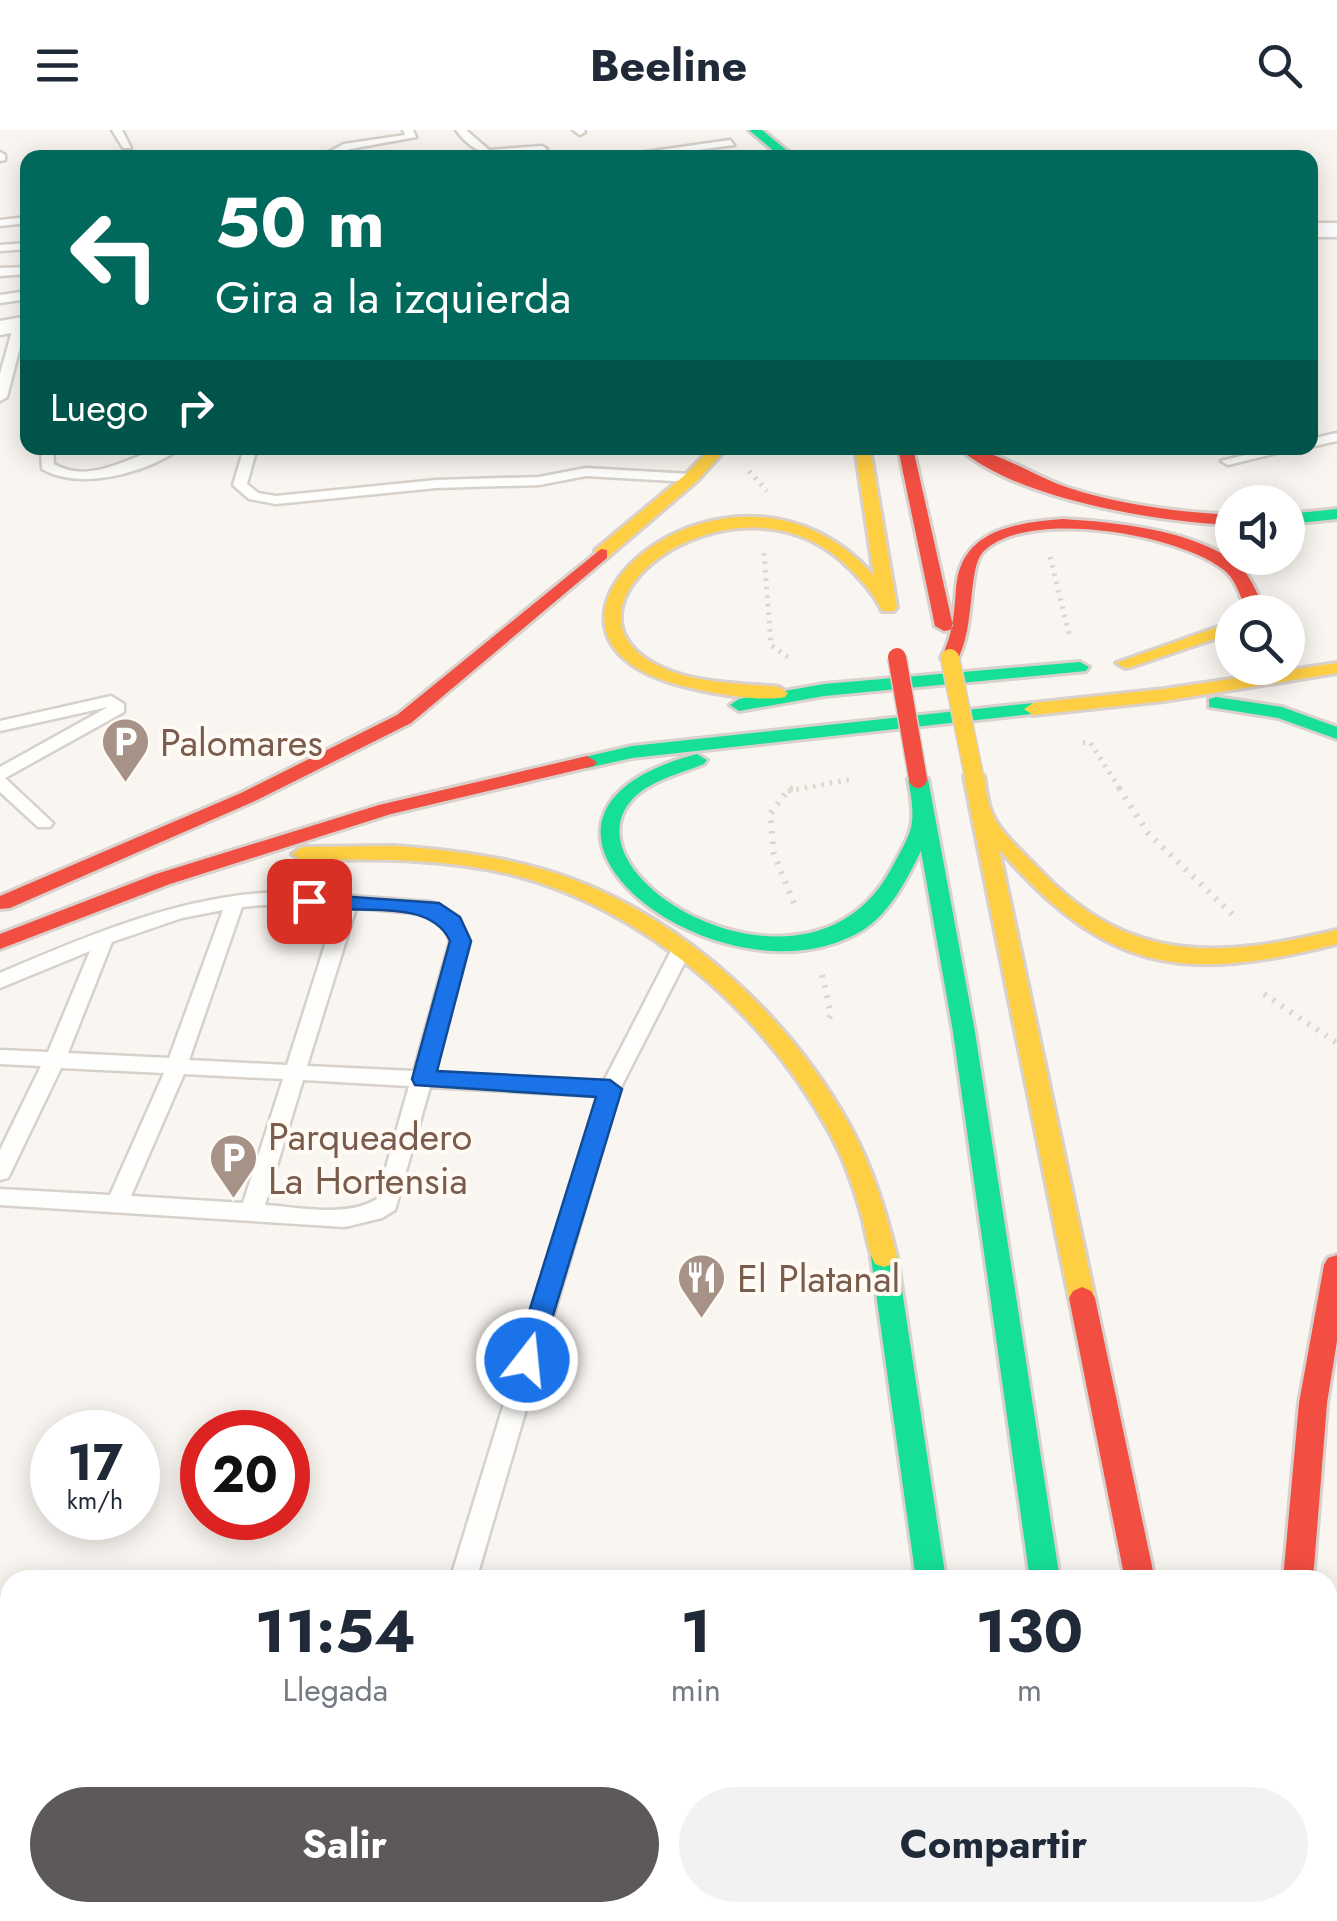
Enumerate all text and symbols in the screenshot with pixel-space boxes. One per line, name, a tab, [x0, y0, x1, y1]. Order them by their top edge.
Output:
text: Beeline	[590, 33, 747, 98]
icon: menu	[30, 38, 85, 93]
icon: search	[1252, 38, 1307, 93]
text: 50 m	[215, 172, 385, 273]
icon: left	[50, 190, 180, 320]
text: Gira a la izquierda	[215, 265, 571, 330]
text: Luego	[50, 380, 148, 435]
icon: right	[168, 380, 223, 435]
map controls	[1215, 485, 1305, 685]
button: sound	[1215, 485, 1305, 575]
button: search	[1215, 595, 1305, 685]
place label: Palomares	[160, 715, 323, 770]
parking icon: Palomares	[99, 716, 151, 784]
pin	[267, 859, 352, 944]
icon: arrive	[282, 874, 337, 929]
place label: Parqueadero La Hortensia	[268, 1109, 472, 1208]
parking icon: Parqueadero La Hortensia	[207, 1132, 259, 1200]
place label: El Platanal	[737, 1251, 900, 1306]
restaurant icon: El Platanal	[676, 1252, 728, 1320]
position arrow	[475, 1308, 579, 1412]
speed limit sign: 20	[180, 1410, 310, 1540]
text: 17	[67, 1426, 123, 1499]
text: km/h	[67, 1482, 123, 1518]
text: 11:54	[255, 1588, 416, 1675]
text: 1	[680, 1588, 711, 1675]
text: 130	[976, 1588, 1083, 1675]
text: Llegada	[283, 1667, 388, 1713]
text: min	[671, 1667, 721, 1713]
text: m	[1017, 1667, 1042, 1713]
button: Salir	[30, 1787, 659, 1902]
button: Compartir	[679, 1787, 1308, 1902]

